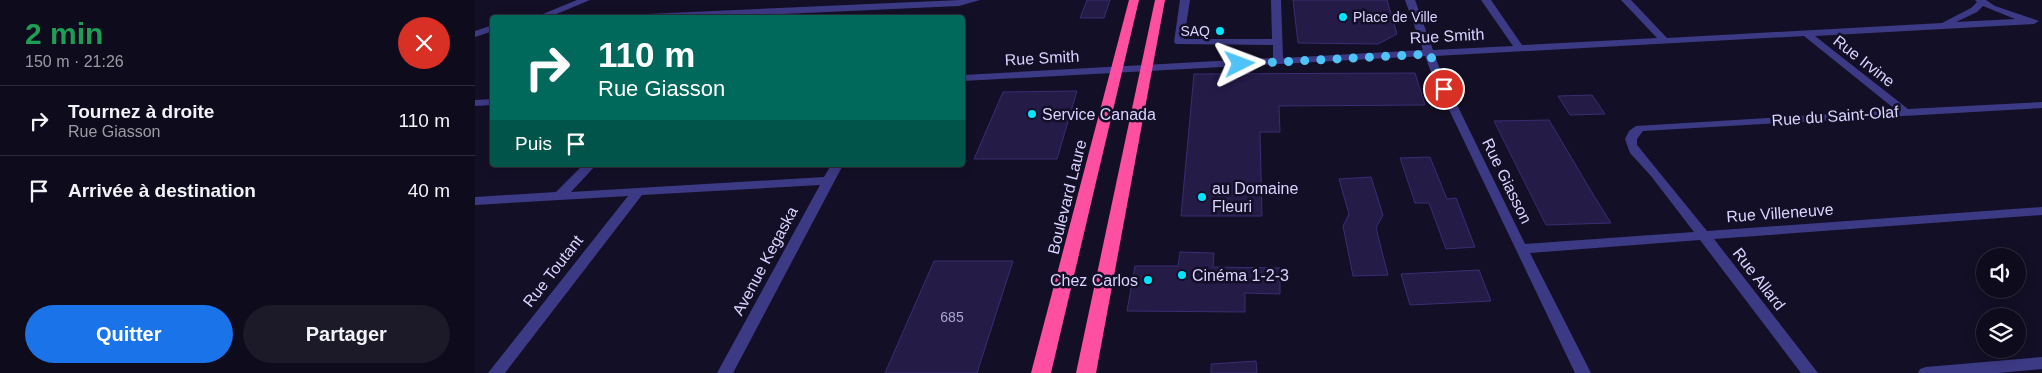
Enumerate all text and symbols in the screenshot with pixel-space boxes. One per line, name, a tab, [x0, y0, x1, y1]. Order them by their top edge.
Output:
place label: Place de Ville	[1353, 9, 1438, 25]
marker: Place de Ville	[1337, 11, 1349, 23]
text: 2 min	[25, 17, 103, 50]
button: close	[398, 17, 450, 69]
place label: SAQ	[1180, 23, 1210, 39]
marker: SAQ	[1214, 25, 1226, 37]
street label: Rue Smith	[1409, 26, 1485, 46]
street label: Rue Irvine	[1830, 32, 1898, 90]
icon: right	[515, 35, 580, 100]
text: 110 m	[598, 35, 695, 74]
position arrow	[1213, 37, 1265, 89]
street label: Rue Smith	[1004, 48, 1080, 68]
text: 150 m · 21:26	[25, 53, 124, 70]
pin	[1423, 68, 1465, 110]
icon: arrive	[1430, 75, 1458, 103]
text: Rue Giasson	[598, 76, 725, 101]
text: Tournez à droite	[68, 101, 214, 122]
street label: Rue du Saint-Olaf	[1771, 103, 1900, 129]
place label: Service Canada	[1042, 106, 1156, 123]
icon: right	[25, 107, 53, 135]
marker: Service Canada	[1026, 108, 1038, 120]
text: 110 m	[399, 110, 450, 131]
text: Rue Giasson	[68, 123, 161, 140]
icon: arrive	[562, 130, 590, 158]
text: Puis	[515, 133, 552, 154]
street label: Rue Giasson	[1479, 136, 1535, 226]
street label: Boulevard Laure	[1045, 138, 1089, 256]
icon: arrive	[25, 177, 53, 205]
text: Arrivée à destination	[68, 180, 256, 201]
text: 40 m	[408, 180, 450, 201]
place label: au Domaine Fleuri	[1212, 180, 1298, 215]
marker: au Domaine Fleuri	[1196, 191, 1208, 203]
street label: Rue Villeneuve	[1726, 201, 1834, 225]
street label: Avenue Kegaska	[729, 204, 801, 318]
street label: Rue Toutant	[520, 231, 587, 310]
street label: Rue Allard	[1730, 245, 1788, 313]
map controls	[1976, 248, 2026, 358]
button: sound	[1976, 248, 2026, 298]
place label: Cinéma 1-2-3	[1192, 267, 1289, 284]
marker: Cinéma 1-2-3	[1176, 269, 1188, 281]
place label: Chez Carlos	[1050, 272, 1138, 289]
marker: Chez Carlos	[1142, 274, 1154, 286]
button: Quitter	[25, 305, 233, 363]
button: Partager	[243, 305, 450, 363]
button: layers	[1976, 308, 2026, 358]
house number: 685	[940, 309, 964, 325]

